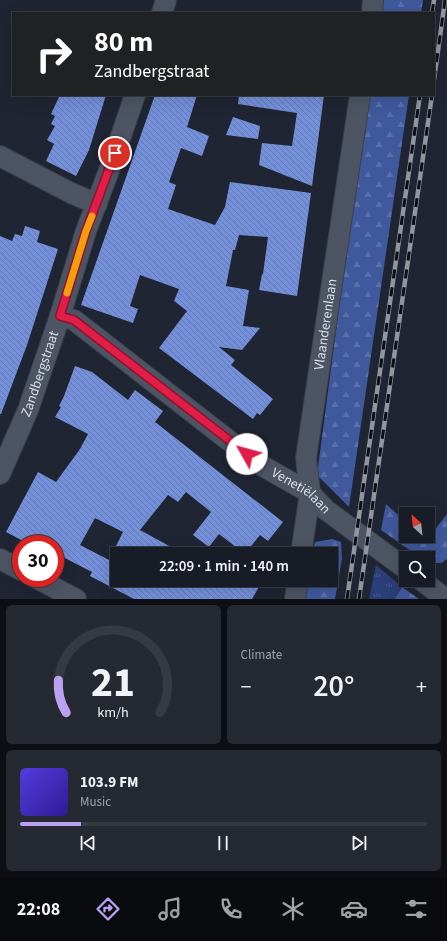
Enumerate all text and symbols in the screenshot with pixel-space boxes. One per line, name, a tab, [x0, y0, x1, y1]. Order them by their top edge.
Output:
text: 80 m	[94, 22, 153, 62]
icon: right	[28, 28, 80, 80]
text: Zandbergstraat	[94, 59, 209, 84]
pin	[98, 136, 132, 170]
icon: arrive	[104, 142, 126, 164]
street label: Vlaanderenlaan	[309, 277, 343, 371]
street label: Zandbergstraat	[16, 328, 64, 420]
position arrow	[226, 433, 268, 475]
street label: Venetiëlaan	[268, 463, 335, 519]
north arrow	[399, 507, 435, 543]
map controls	[399, 507, 435, 587]
speed limit sign: 30	[12, 535, 64, 587]
button: search	[399, 551, 435, 587]
text: 22:09 · 1 min · 140 m	[159, 556, 289, 577]
text: Climate	[241, 646, 282, 664]
text: 21	[91, 652, 135, 712]
text: 20°	[313, 665, 354, 708]
text: −	[241, 671, 251, 703]
text: +	[416, 671, 427, 703]
text: km/h	[97, 701, 129, 722]
text: 103.9 FM	[80, 772, 138, 793]
text: Music	[80, 793, 111, 811]
icon: previous	[77, 832, 99, 854]
icon: pause	[212, 832, 234, 854]
icon: next	[348, 832, 370, 854]
icon: directions	[94, 895, 122, 923]
icon: music	[156, 895, 184, 923]
icon: phone	[217, 895, 245, 923]
icon: climate	[279, 895, 307, 923]
icon: car	[340, 895, 368, 923]
icon: filters	[402, 895, 430, 923]
text: 22:08	[17, 897, 60, 922]

